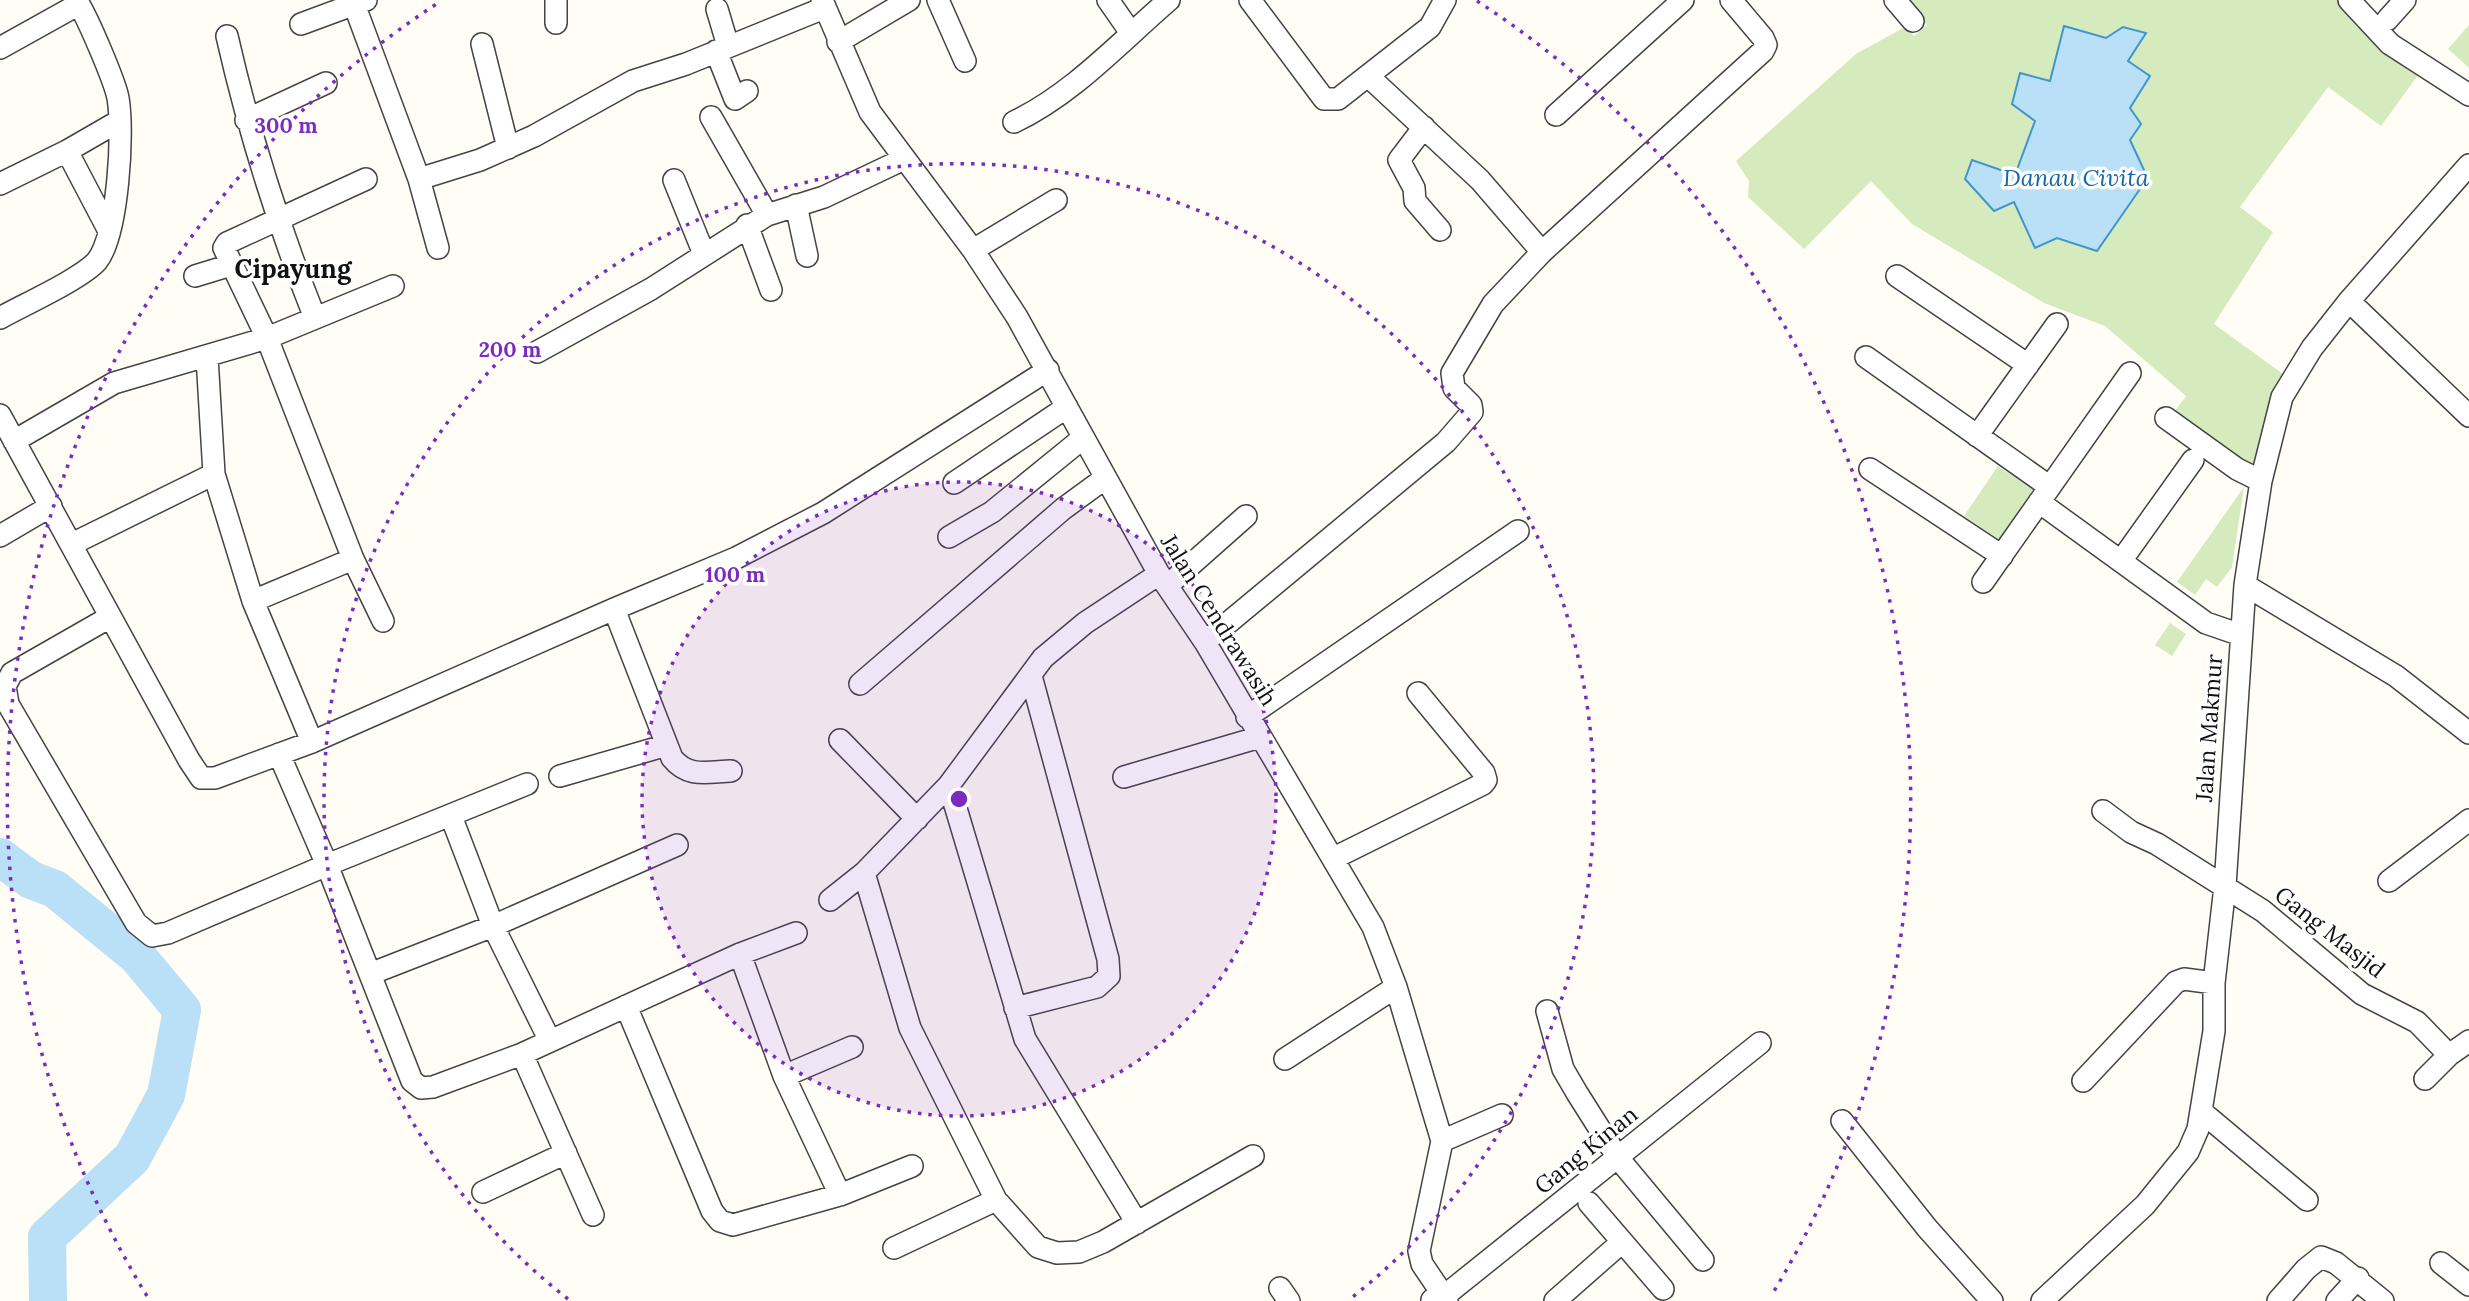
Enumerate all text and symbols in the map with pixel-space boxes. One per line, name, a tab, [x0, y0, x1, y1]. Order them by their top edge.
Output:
text: 300 m	[254, 112, 318, 139]
water label: Danau Civita	[2003, 162, 2150, 193]
district label: Cipayung	[235, 252, 353, 285]
text: 200 m	[479, 336, 541, 363]
street label: Jalan Cendrawasih	[1154, 528, 1284, 711]
text: 100 m	[705, 561, 765, 588]
street label: Jalan Makmur	[2189, 653, 2228, 804]
centre of rings	[947, 787, 971, 811]
street label: Gang Masjid	[2269, 880, 2391, 984]
street label: Gang Kinan	[1528, 1099, 1643, 1200]

